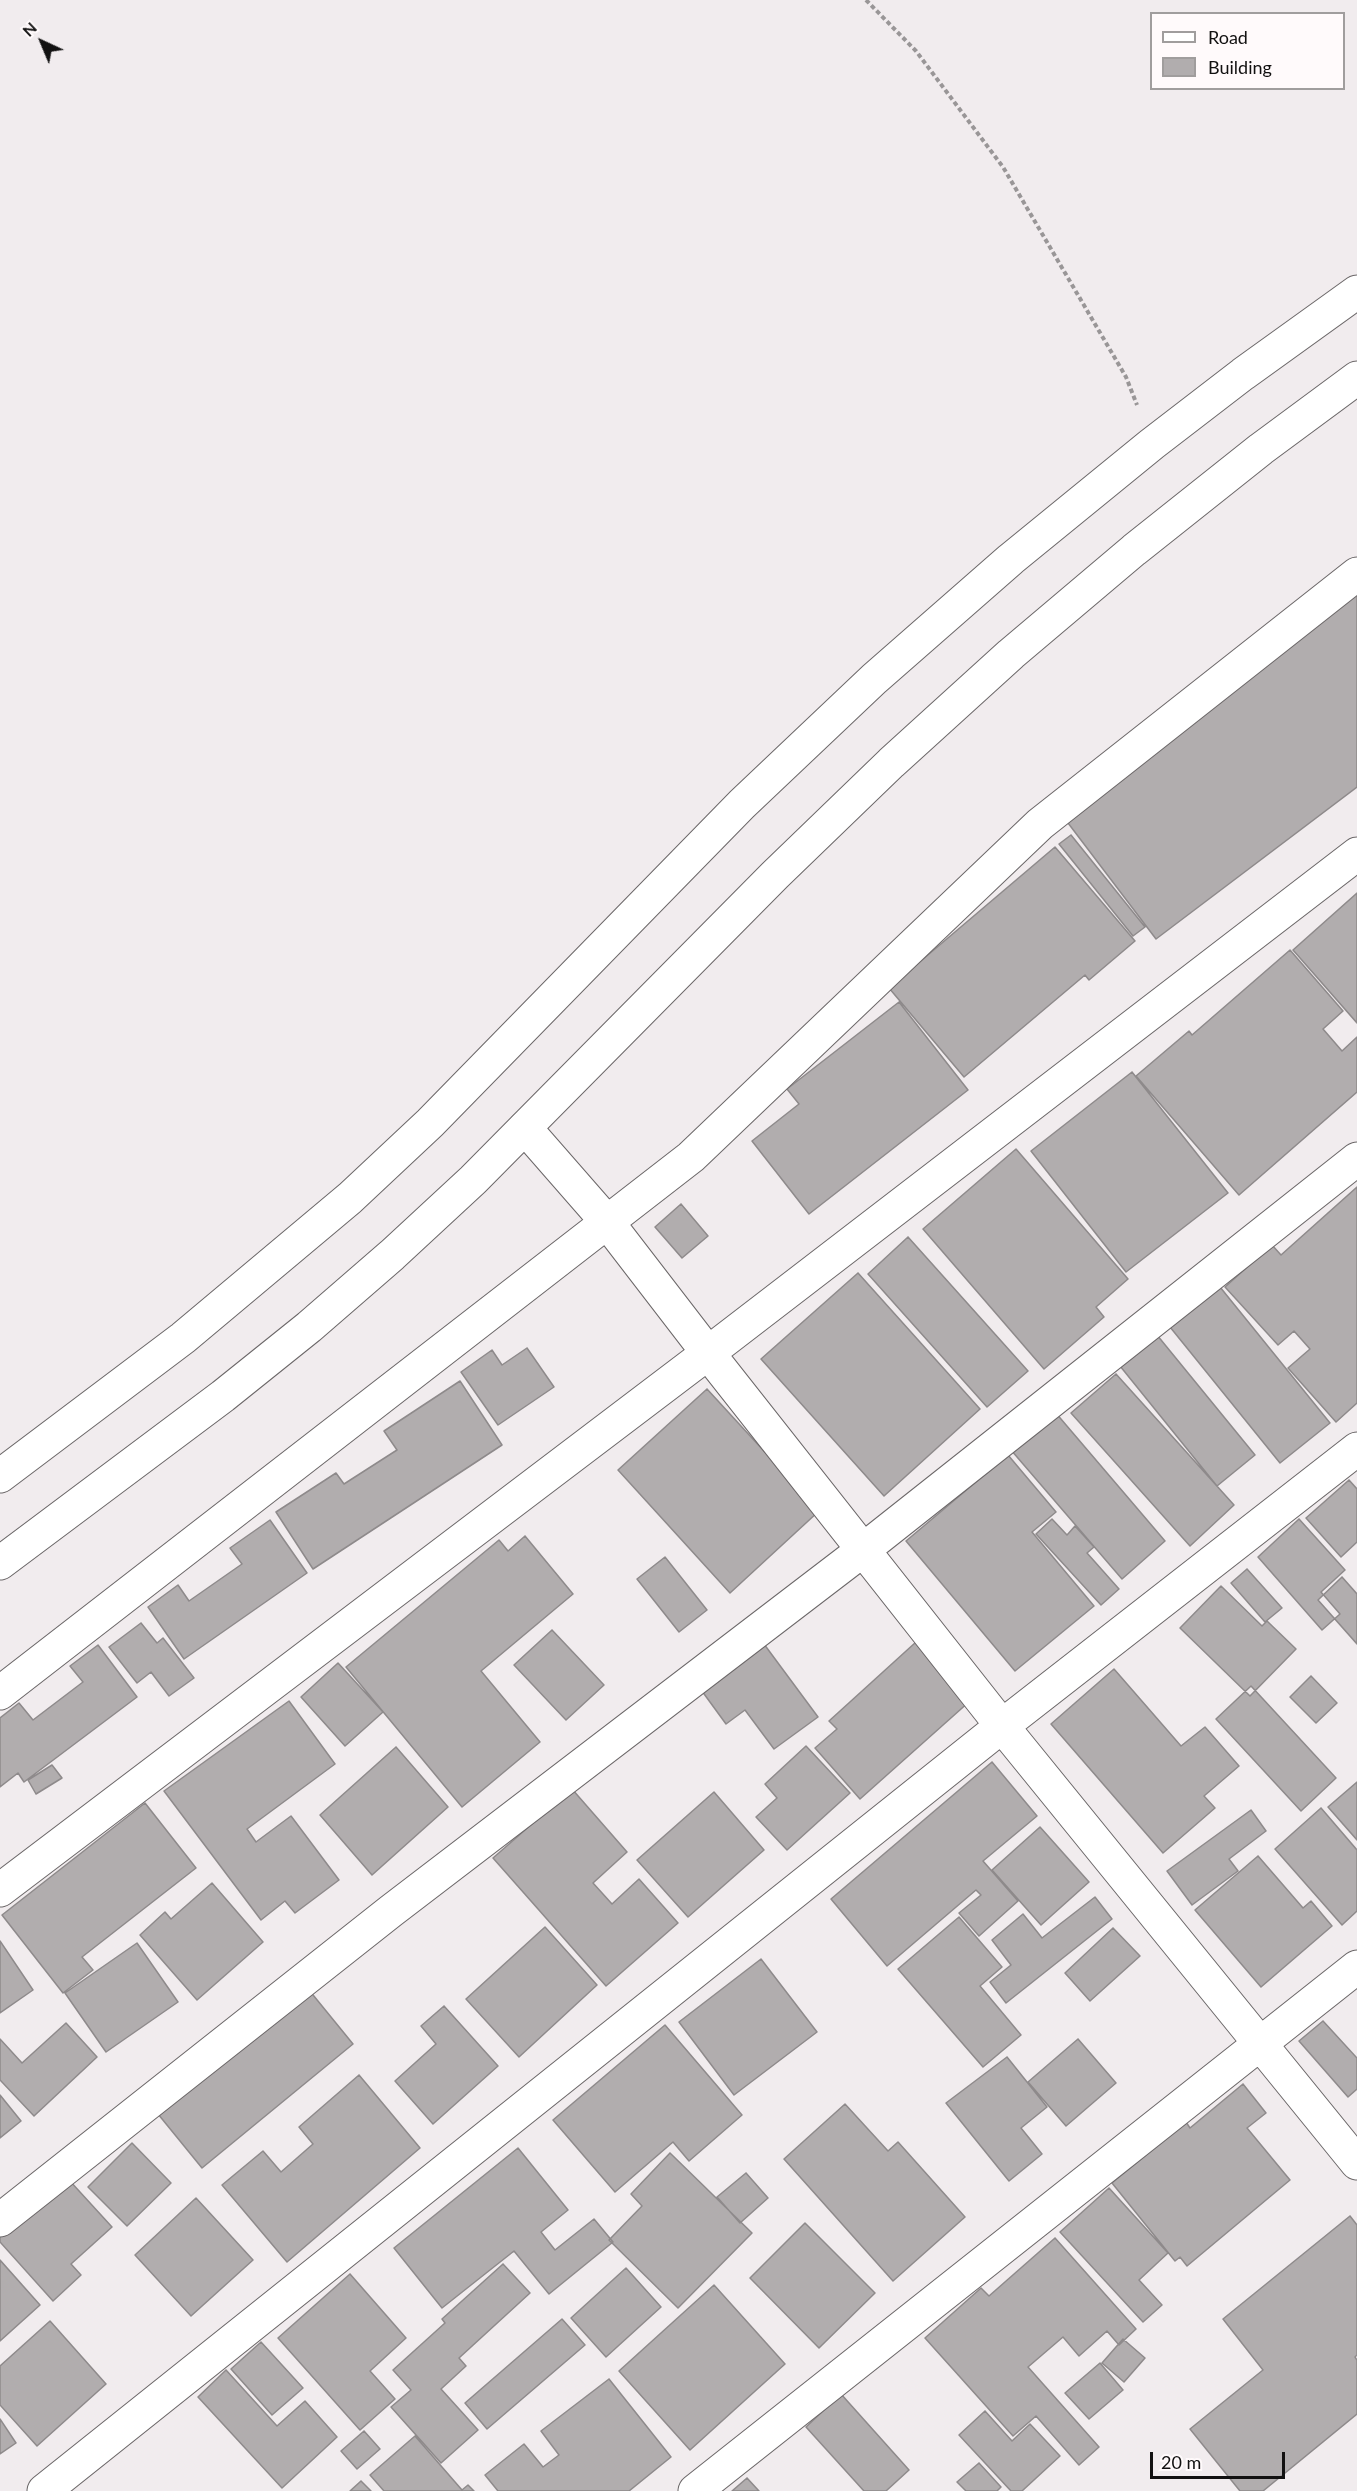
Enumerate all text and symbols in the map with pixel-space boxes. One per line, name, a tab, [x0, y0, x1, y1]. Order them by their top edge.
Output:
north arrow	[12, 12, 72, 72]
legend	[1150, 12, 1345, 90]
text: N	[18, 18, 40, 40]
text: Road	[1208, 26, 1248, 48]
text: Building	[1208, 56, 1272, 78]
scale bar	[1153, 2440, 1288, 2478]
text: 20 m	[1161, 2451, 1201, 2473]

